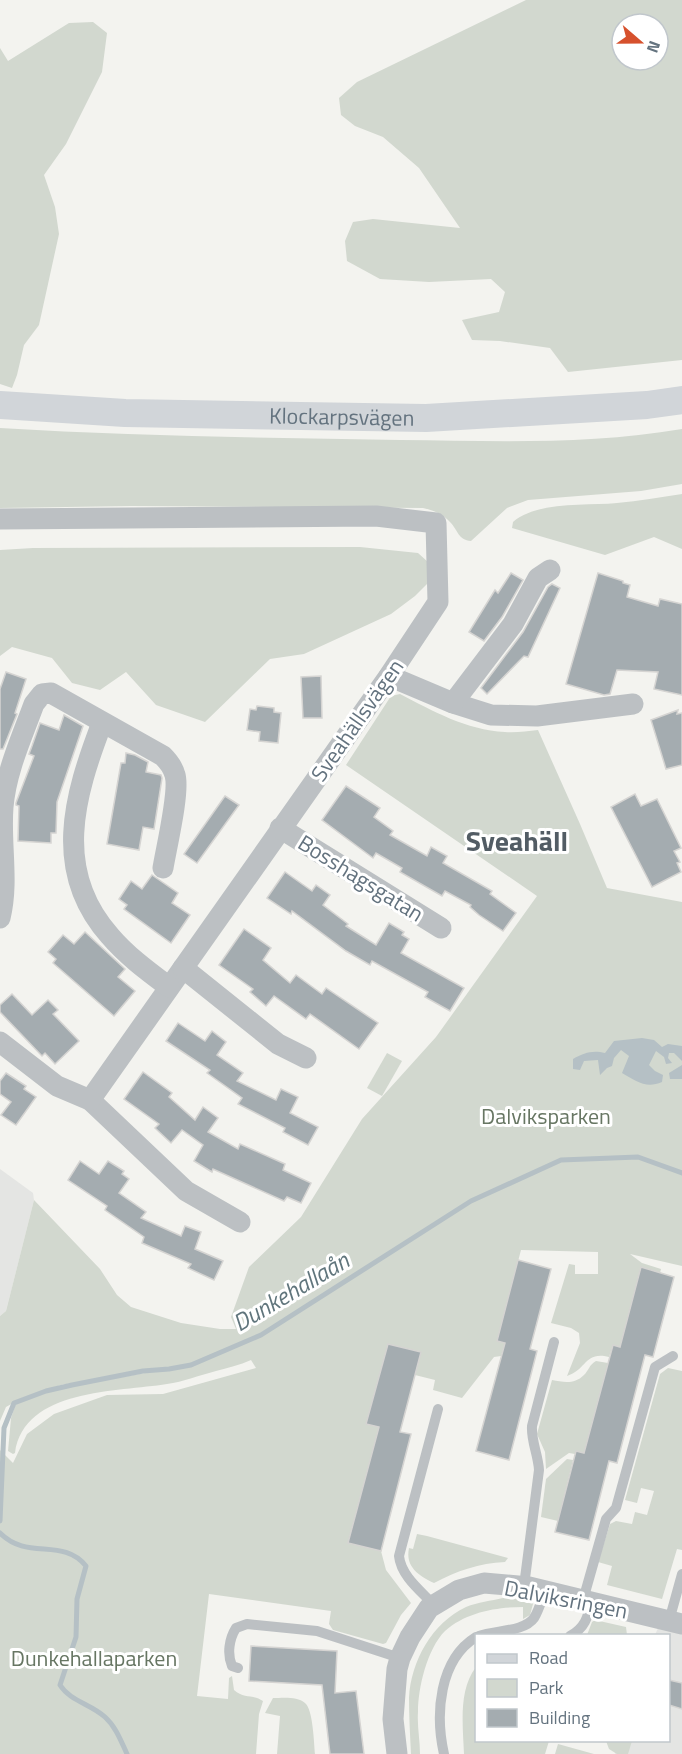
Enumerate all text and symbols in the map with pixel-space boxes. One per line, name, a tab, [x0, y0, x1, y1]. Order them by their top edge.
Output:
north arrow	[610, 12, 670, 72]
text: N	[641, 38, 667, 56]
street label: Klockarpsvägen	[269, 398, 415, 435]
street label: Sveahällsvägen	[302, 652, 412, 788]
district label: Sveahäll	[466, 819, 568, 862]
street label: Bosshagsgatan	[291, 826, 431, 930]
park label: Dalviksparken	[481, 1099, 611, 1133]
water label: Dunkehallaån	[225, 1242, 356, 1340]
street label: Dalviksringen	[501, 1570, 631, 1628]
legend	[475, 1634, 670, 1742]
park label: Dunkehallaparken	[11, 1641, 177, 1675]
text: Road	[529, 1644, 568, 1671]
text: Park	[529, 1674, 564, 1701]
text: Building	[529, 1704, 590, 1731]

